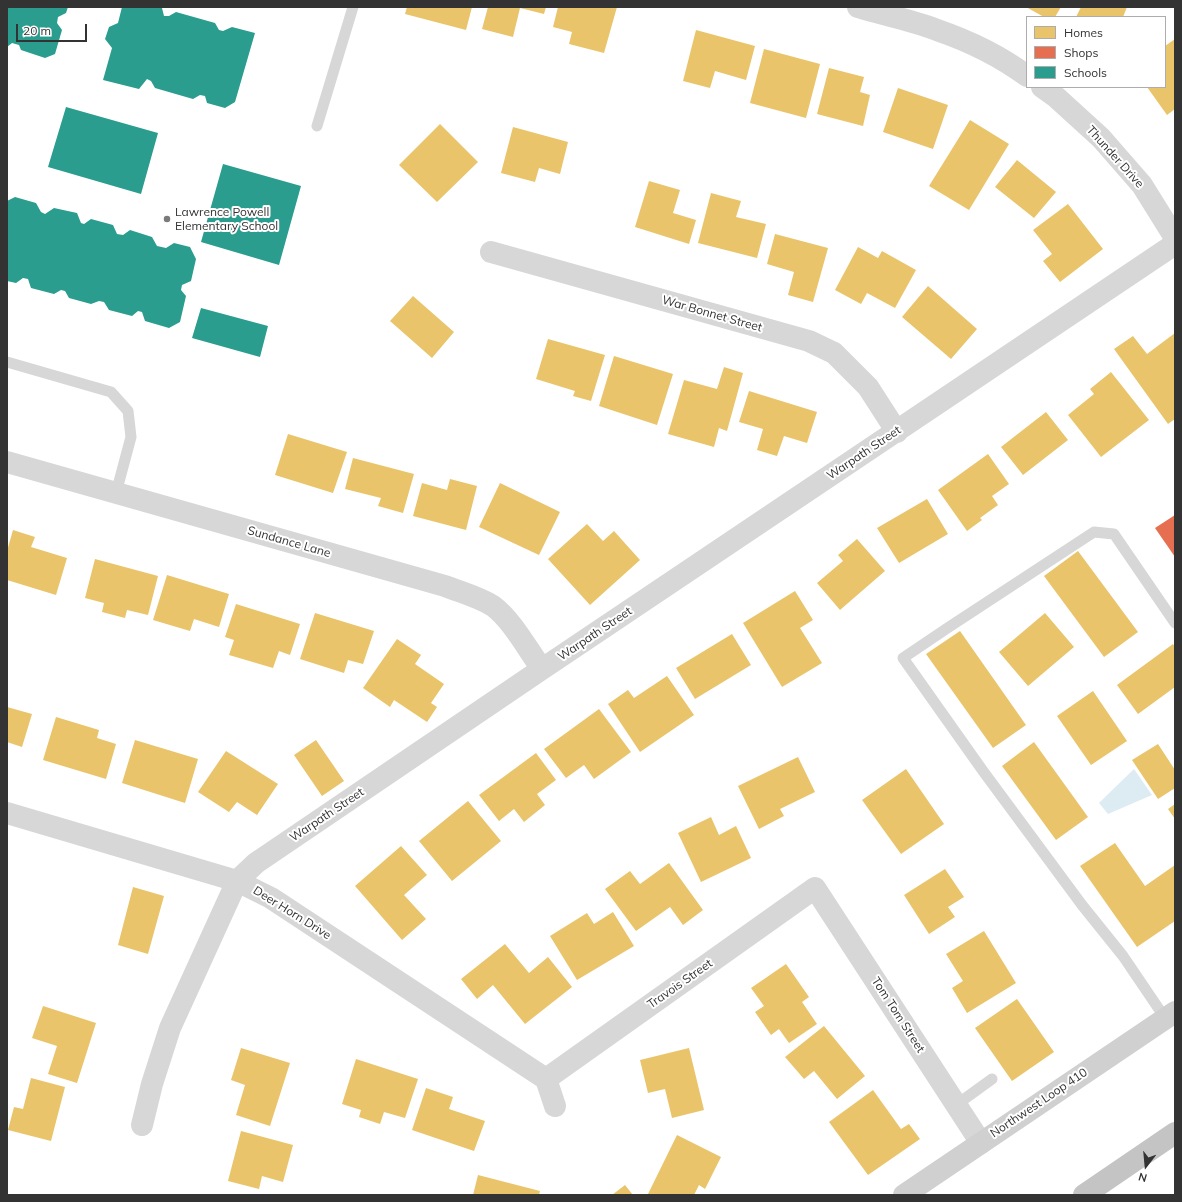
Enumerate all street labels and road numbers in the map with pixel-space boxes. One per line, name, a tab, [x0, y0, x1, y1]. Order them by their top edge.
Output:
street label: Thunder Drive	[1083, 123, 1147, 191]
street label: War Bonnet Street	[660, 293, 764, 335]
street label: Warpath Street	[824, 423, 904, 483]
street label: Sundance Lane	[246, 523, 332, 561]
street label: Warpath Street	[555, 604, 635, 664]
street label: Warpath Street	[287, 785, 367, 845]
street label: Deer Horn Drive	[250, 883, 334, 943]
street label: Travois Street	[645, 956, 715, 1012]
street label: Tom Tom Street	[868, 975, 928, 1055]
street label: Northwest Loop 410	[988, 1065, 1090, 1141]

